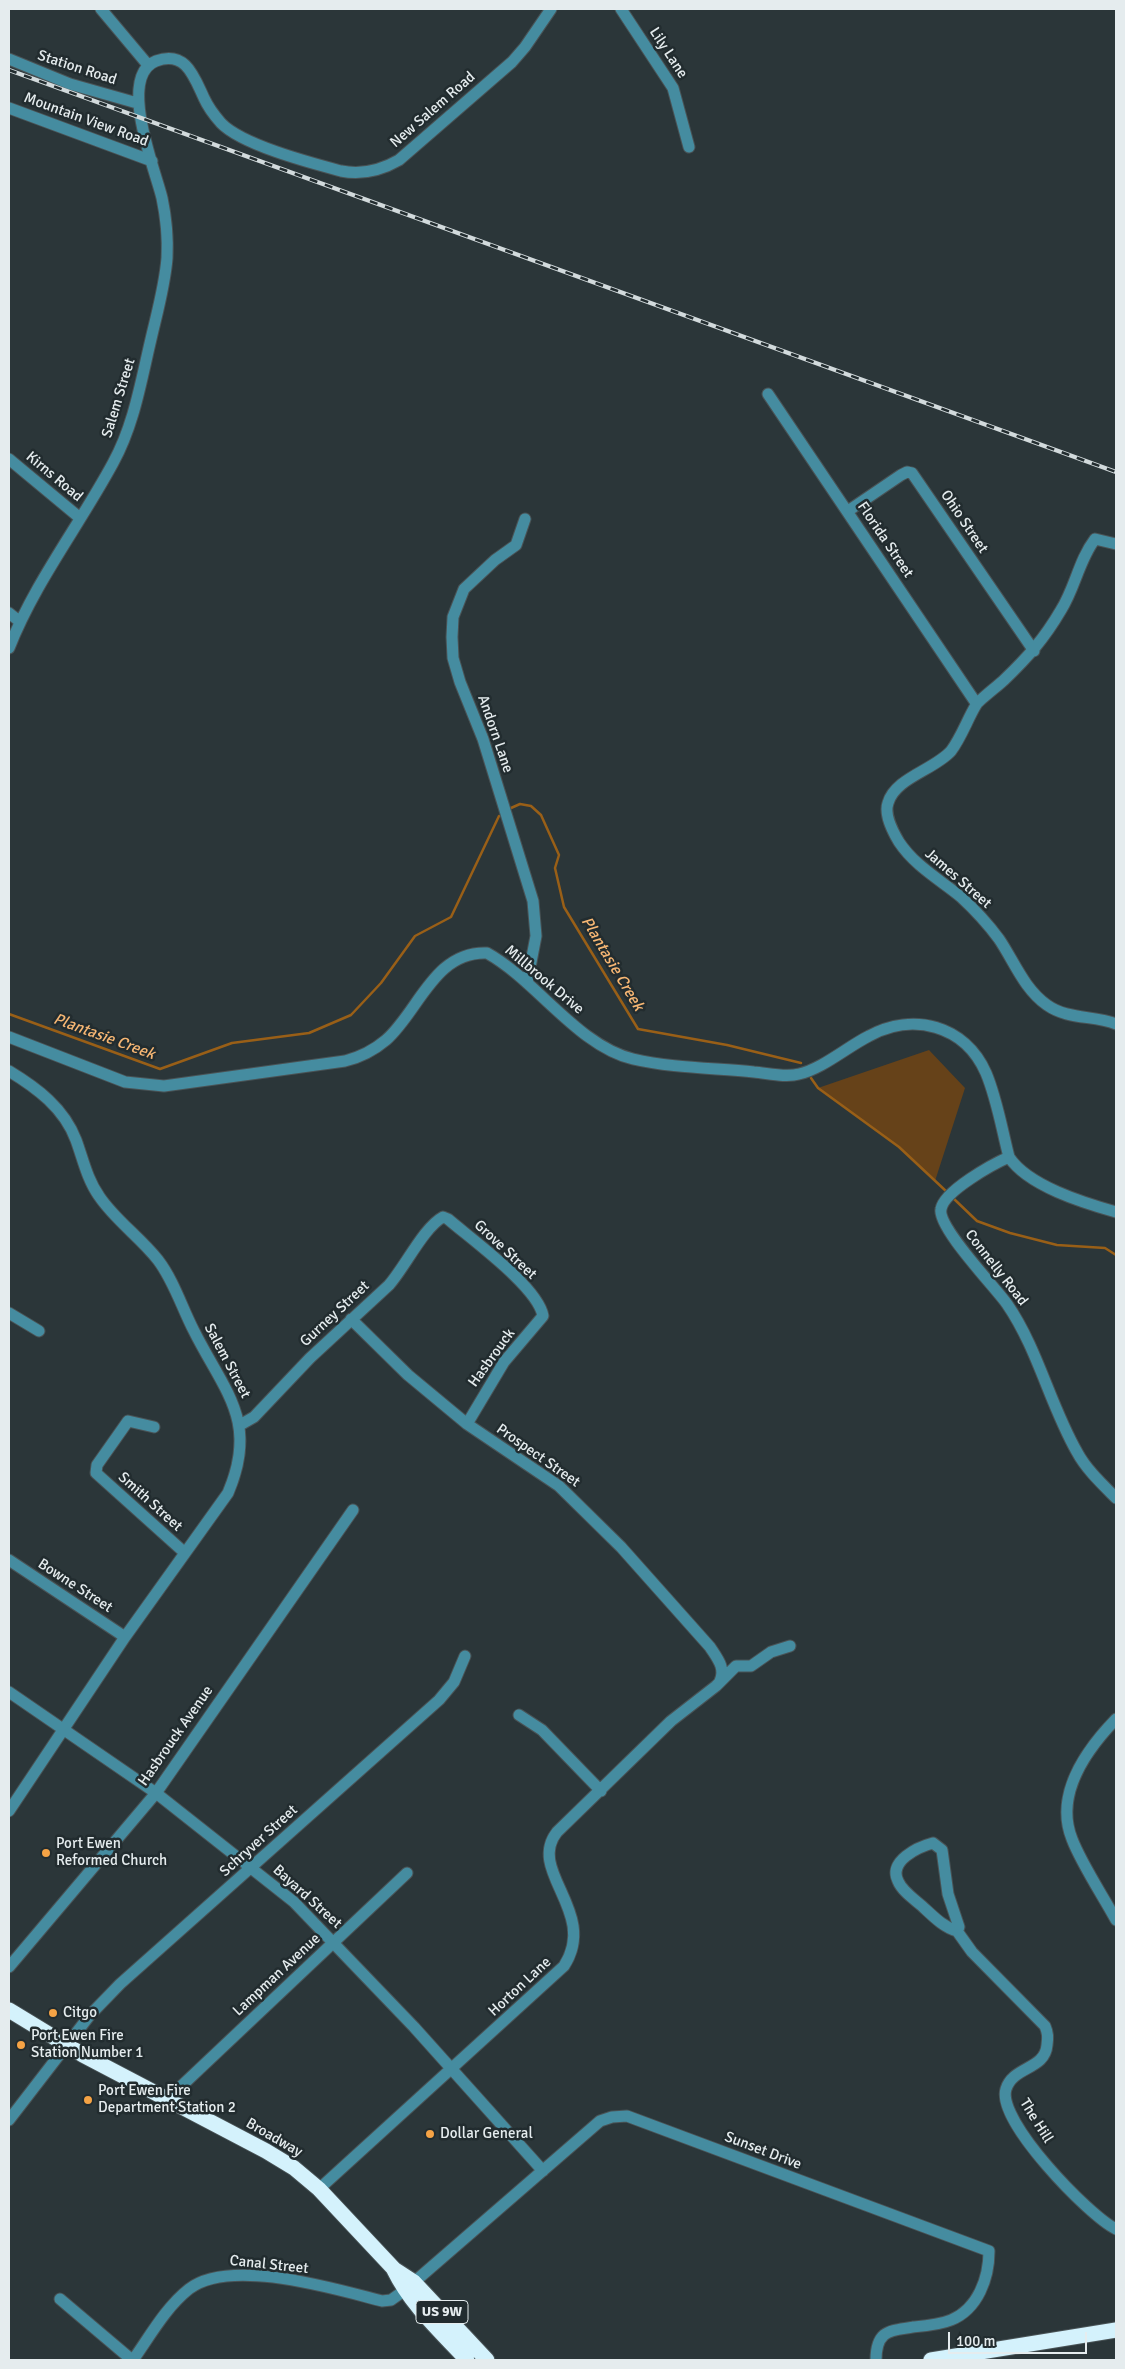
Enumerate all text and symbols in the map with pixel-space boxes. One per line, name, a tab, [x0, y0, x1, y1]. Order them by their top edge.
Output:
street label: Lily Lane	[645, 24, 691, 82]
street label: Station Road	[35, 47, 119, 89]
street label: New Salem Road	[387, 68, 479, 152]
street label: Mountain View Road	[21, 89, 151, 151]
street label: Salem Street	[98, 356, 140, 440]
street label: Kirns Road	[22, 448, 86, 506]
street label: Ohio Street	[936, 487, 992, 557]
street label: Florida Street	[853, 499, 917, 581]
street label: Andorn Lane	[473, 693, 517, 775]
street label: James Street	[921, 845, 995, 913]
water label: Plantasie Creek	[576, 913, 648, 1015]
street label: Millbrook Drive	[501, 942, 587, 1018]
water label: Plantasie Creek	[51, 1010, 157, 1064]
street label: Grove Street	[470, 1216, 540, 1284]
street label: Connelly Road	[961, 1226, 1031, 1310]
street label: Gurney Street	[297, 1277, 373, 1351]
street label: Salem Street	[200, 1321, 254, 1401]
street label: Hasbrouck	[465, 1325, 519, 1391]
street label: Prospect Street	[493, 1421, 583, 1491]
street label: Smith Street	[114, 1469, 186, 1535]
street label: Bowne Street	[34, 1555, 116, 1617]
street label: Hasbrouck Avenue	[135, 1682, 217, 1790]
street label: Schryver Street	[216, 1801, 302, 1881]
place label: Port Ewen Reformed Church	[56, 1835, 167, 1870]
marker: Port Ewen Reformed Church	[40, 1847, 52, 1859]
street label: Bayard Street	[269, 1861, 345, 1933]
street label: Lampman Avenue	[229, 1930, 325, 2020]
street label: Horton Lane	[485, 1953, 555, 2021]
place label: Citgo	[63, 2004, 97, 2022]
marker: Citgo	[47, 2007, 59, 2019]
place label: Port Ewen Fire Station Number 1	[31, 2027, 143, 2062]
marker: Port Ewen Fire Station Number 1	[15, 2039, 27, 2051]
place label: Port Ewen Fire Department Station 2	[98, 2082, 236, 2117]
marker: Port Ewen Fire Department Station 2	[82, 2094, 94, 2106]
street label: The Hill	[1015, 2095, 1057, 2147]
street label: Broadway	[242, 2115, 306, 2161]
place label: Dollar General	[440, 2125, 533, 2143]
marker: Dollar General	[424, 2128, 436, 2140]
street label: Sunset Drive	[722, 2128, 804, 2174]
street label: Canal Street	[229, 2252, 309, 2278]
road number: US 9W	[416, 2300, 468, 2324]
scale bar	[950, 2322, 1089, 2354]
text: 100 m	[956, 2332, 996, 2350]

